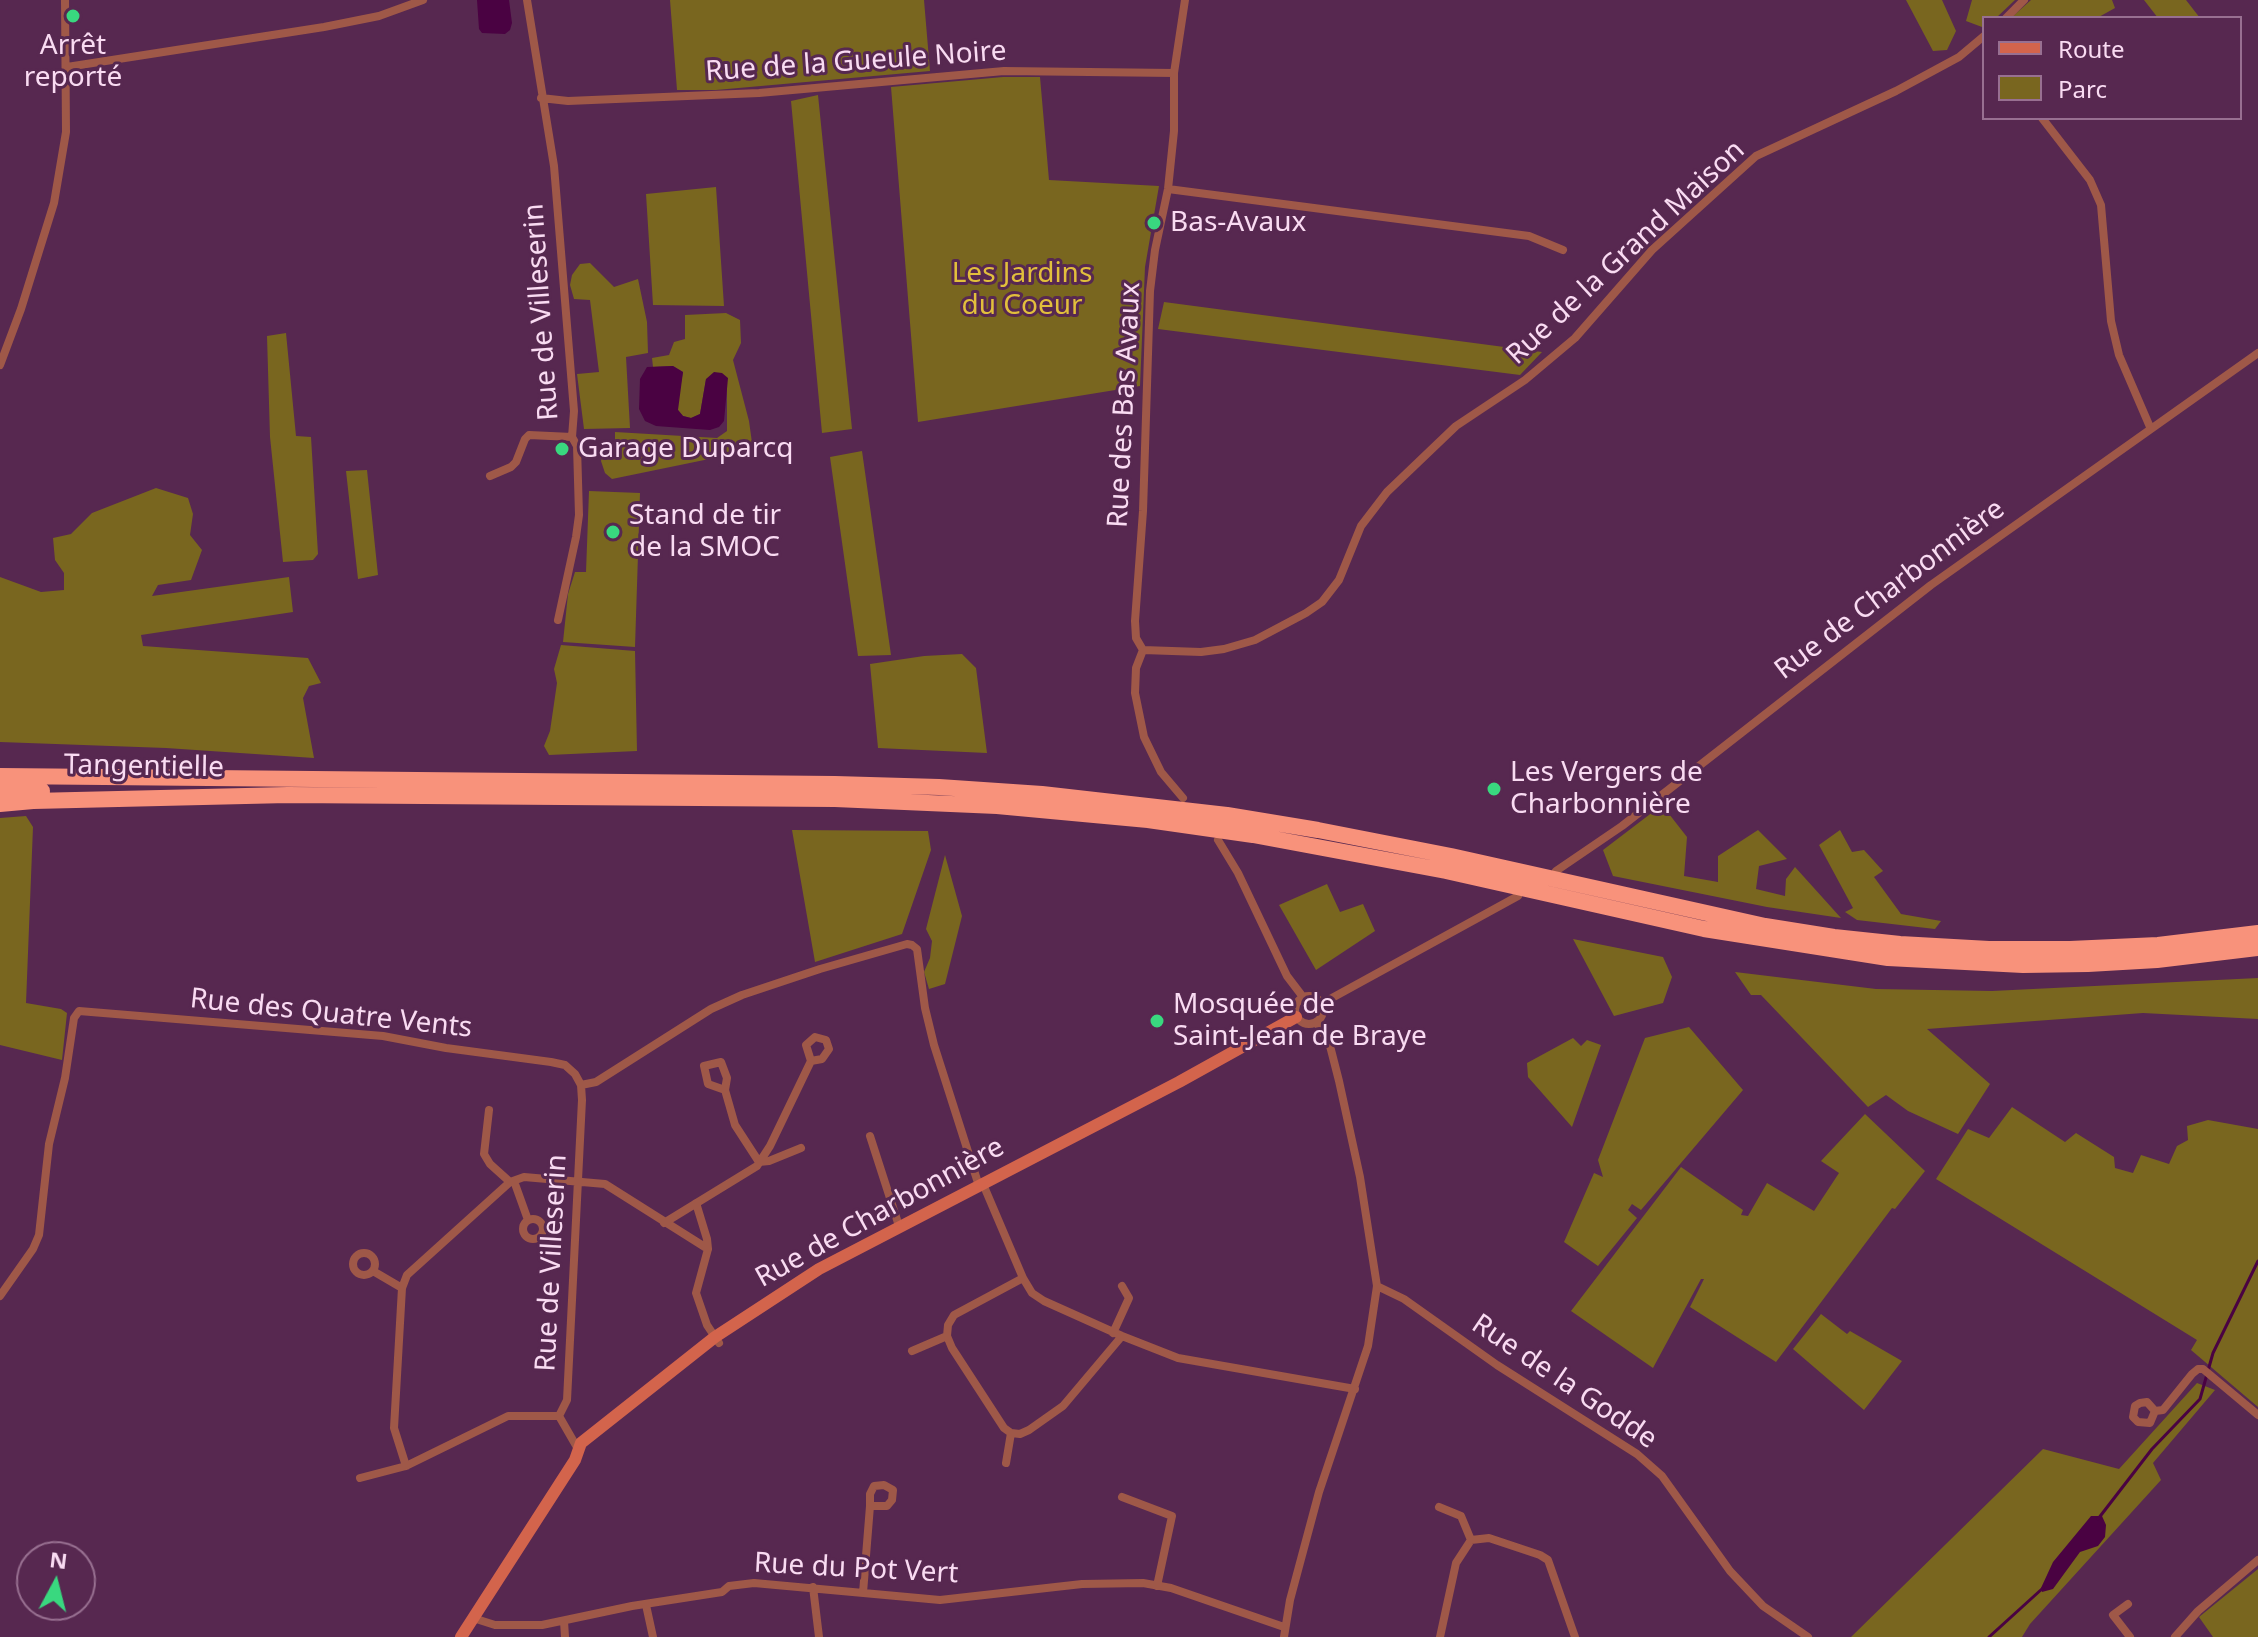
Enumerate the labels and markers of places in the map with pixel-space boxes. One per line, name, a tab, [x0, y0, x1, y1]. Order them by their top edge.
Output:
marker: Arrêt reporté	[64, 7, 82, 25]
place label: Arrêt reporté	[24, 29, 122, 95]
place label: Bas-Avaux	[1170, 206, 1306, 240]
marker: Bas-Avaux	[1145, 214, 1163, 232]
place label: Garage Duparcq	[578, 432, 793, 466]
marker: Garage Duparcq	[553, 440, 571, 458]
place label: Stand de tir de la SMOC	[629, 499, 781, 565]
marker: Stand de tir de la SMOC	[604, 523, 622, 541]
place label: Les Vergers de Charbonnière	[1510, 756, 1703, 822]
marker: Les Vergers de Charbonnière	[1485, 780, 1503, 798]
place label: Mosquée de Saint-Jean de Braye	[1173, 988, 1427, 1054]
marker: Mosquée de Saint-Jean de Braye	[1148, 1012, 1166, 1030]

